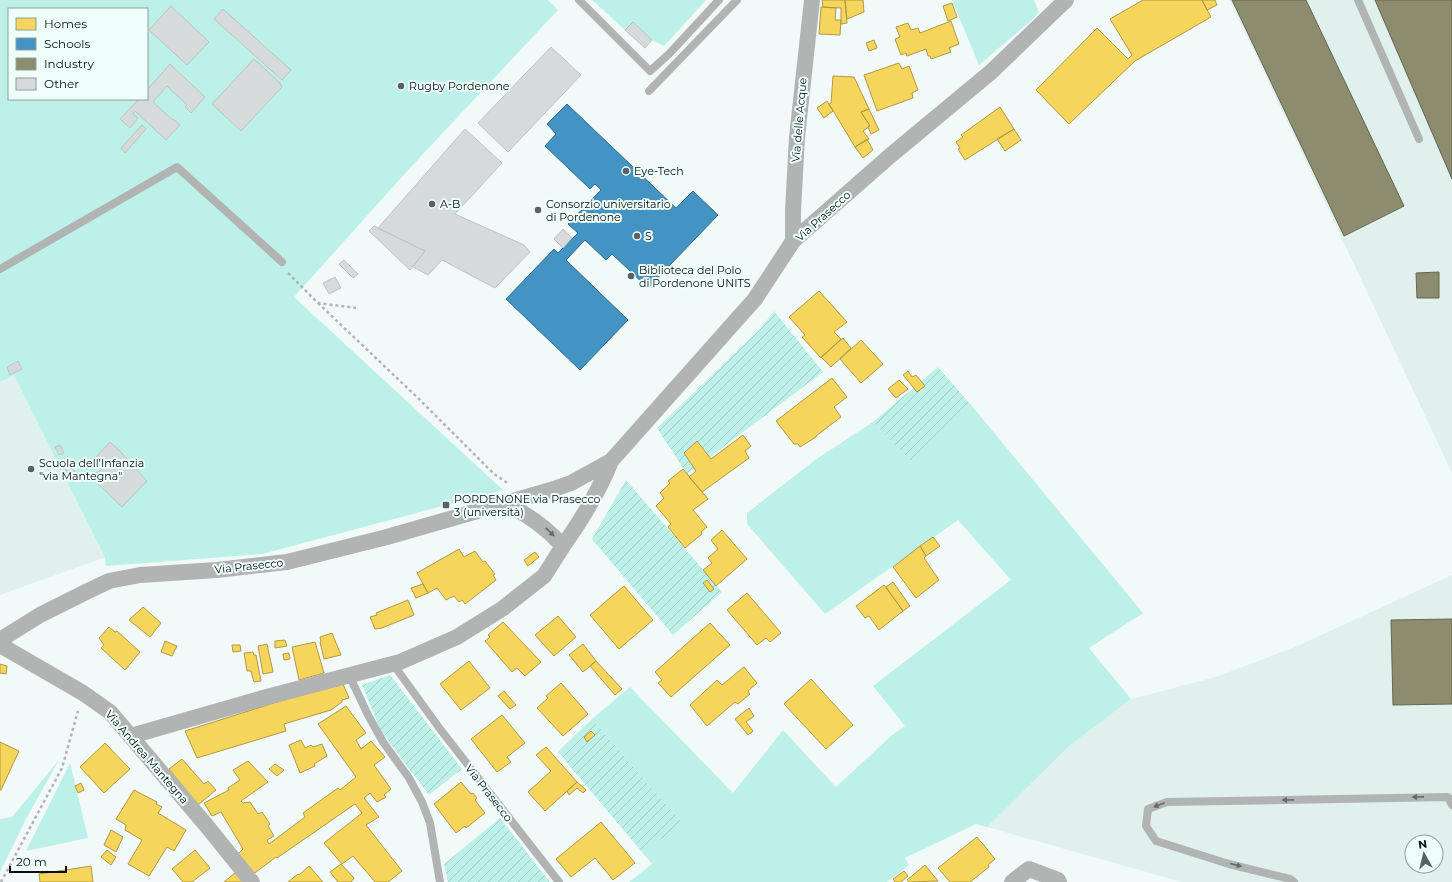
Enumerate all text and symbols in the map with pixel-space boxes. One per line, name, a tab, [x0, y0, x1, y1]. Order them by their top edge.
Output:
legend	[8, 8, 148, 100]
text: Homes	[44, 16, 87, 31]
text: Schools	[44, 36, 90, 51]
text: Industry	[44, 56, 94, 71]
text: Other	[44, 76, 79, 91]
street label: Via delle Acque	[788, 77, 810, 163]
place label: Rugby Pordenone	[409, 79, 510, 93]
marker: Rugby Pordenone	[396, 81, 406, 91]
place label: Eye-Tech	[634, 164, 684, 178]
marker: Eye-Tech	[621, 166, 631, 176]
street label: Via Prasecco	[793, 188, 853, 244]
place label: A-B	[440, 197, 460, 211]
place label: Consorzio universitario di Pordenone	[546, 197, 671, 224]
marker: A-B	[427, 199, 437, 209]
marker: Consorzio universitario di Pordenone	[533, 205, 543, 215]
place label: S	[645, 229, 652, 243]
marker: S	[632, 231, 642, 241]
place label: Biblioteca del Polo di Pordenone UNITS	[639, 263, 751, 290]
marker: Biblioteca del Polo di Pordenone UNITS	[626, 271, 636, 281]
place label: Scuola dell’Infanzia "via Mantegna"	[39, 456, 144, 483]
marker: Scuola dell’Infanzia "via Mantegna"	[26, 464, 36, 474]
place label: PORDENONE via Prasecco 3 (università)	[454, 492, 600, 519]
marker: PORDENONE via Prasecco 3 (università)	[441, 500, 451, 510]
one-way arrow	[545, 528, 555, 537]
street label: Via Prasecco	[214, 555, 284, 577]
street label: Via Andrea Mantegna	[103, 707, 191, 807]
street label: Via Prasecco	[462, 761, 516, 825]
one-way arrow	[1412, 794, 1424, 801]
one-way arrow	[1281, 797, 1294, 803]
one-way arrow	[1152, 802, 1164, 808]
north arrow	[1404, 834, 1444, 874]
text: N	[1417, 837, 1428, 852]
scale bar	[10, 848, 66, 874]
text: 20 m	[16, 854, 47, 869]
one-way arrow	[1230, 863, 1242, 869]

